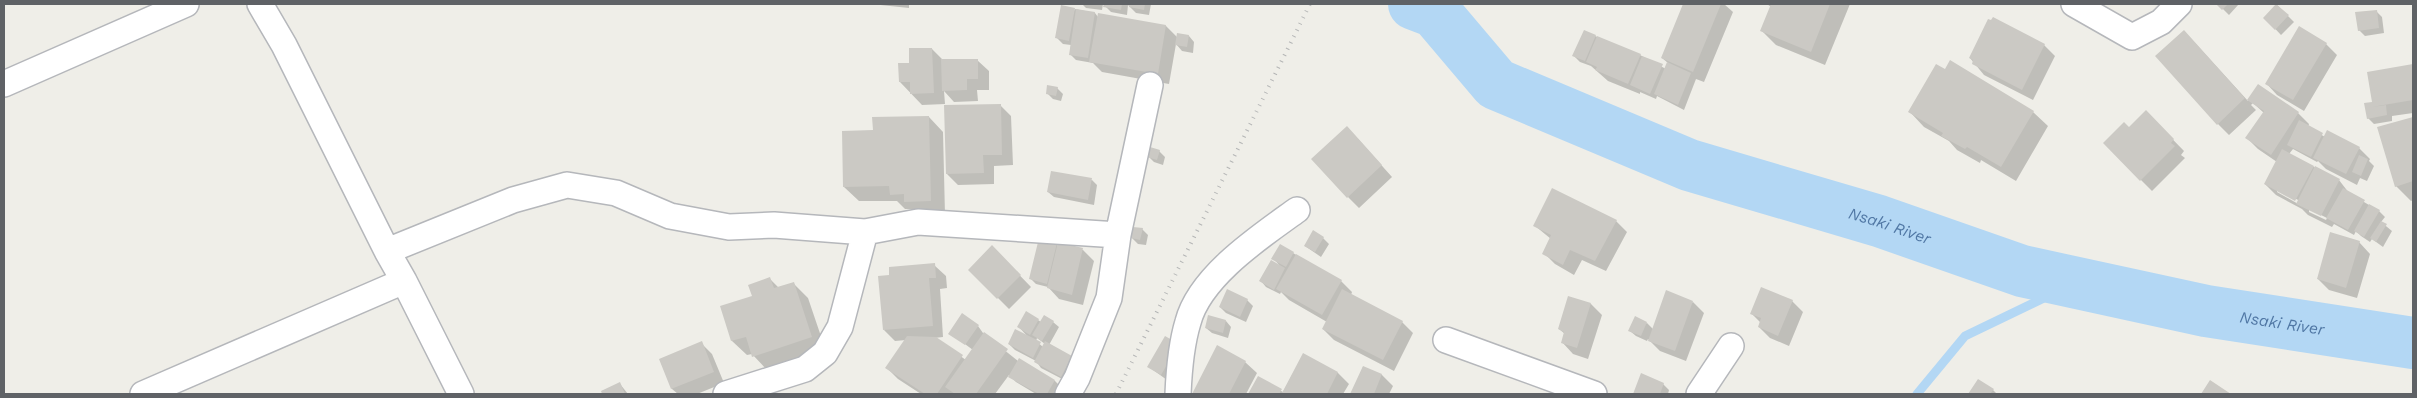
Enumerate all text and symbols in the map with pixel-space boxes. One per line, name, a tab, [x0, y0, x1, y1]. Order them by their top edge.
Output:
water label: Nsaki River	[1846, 204, 1934, 249]
water label: Nsaki River	[2238, 307, 2326, 339]

